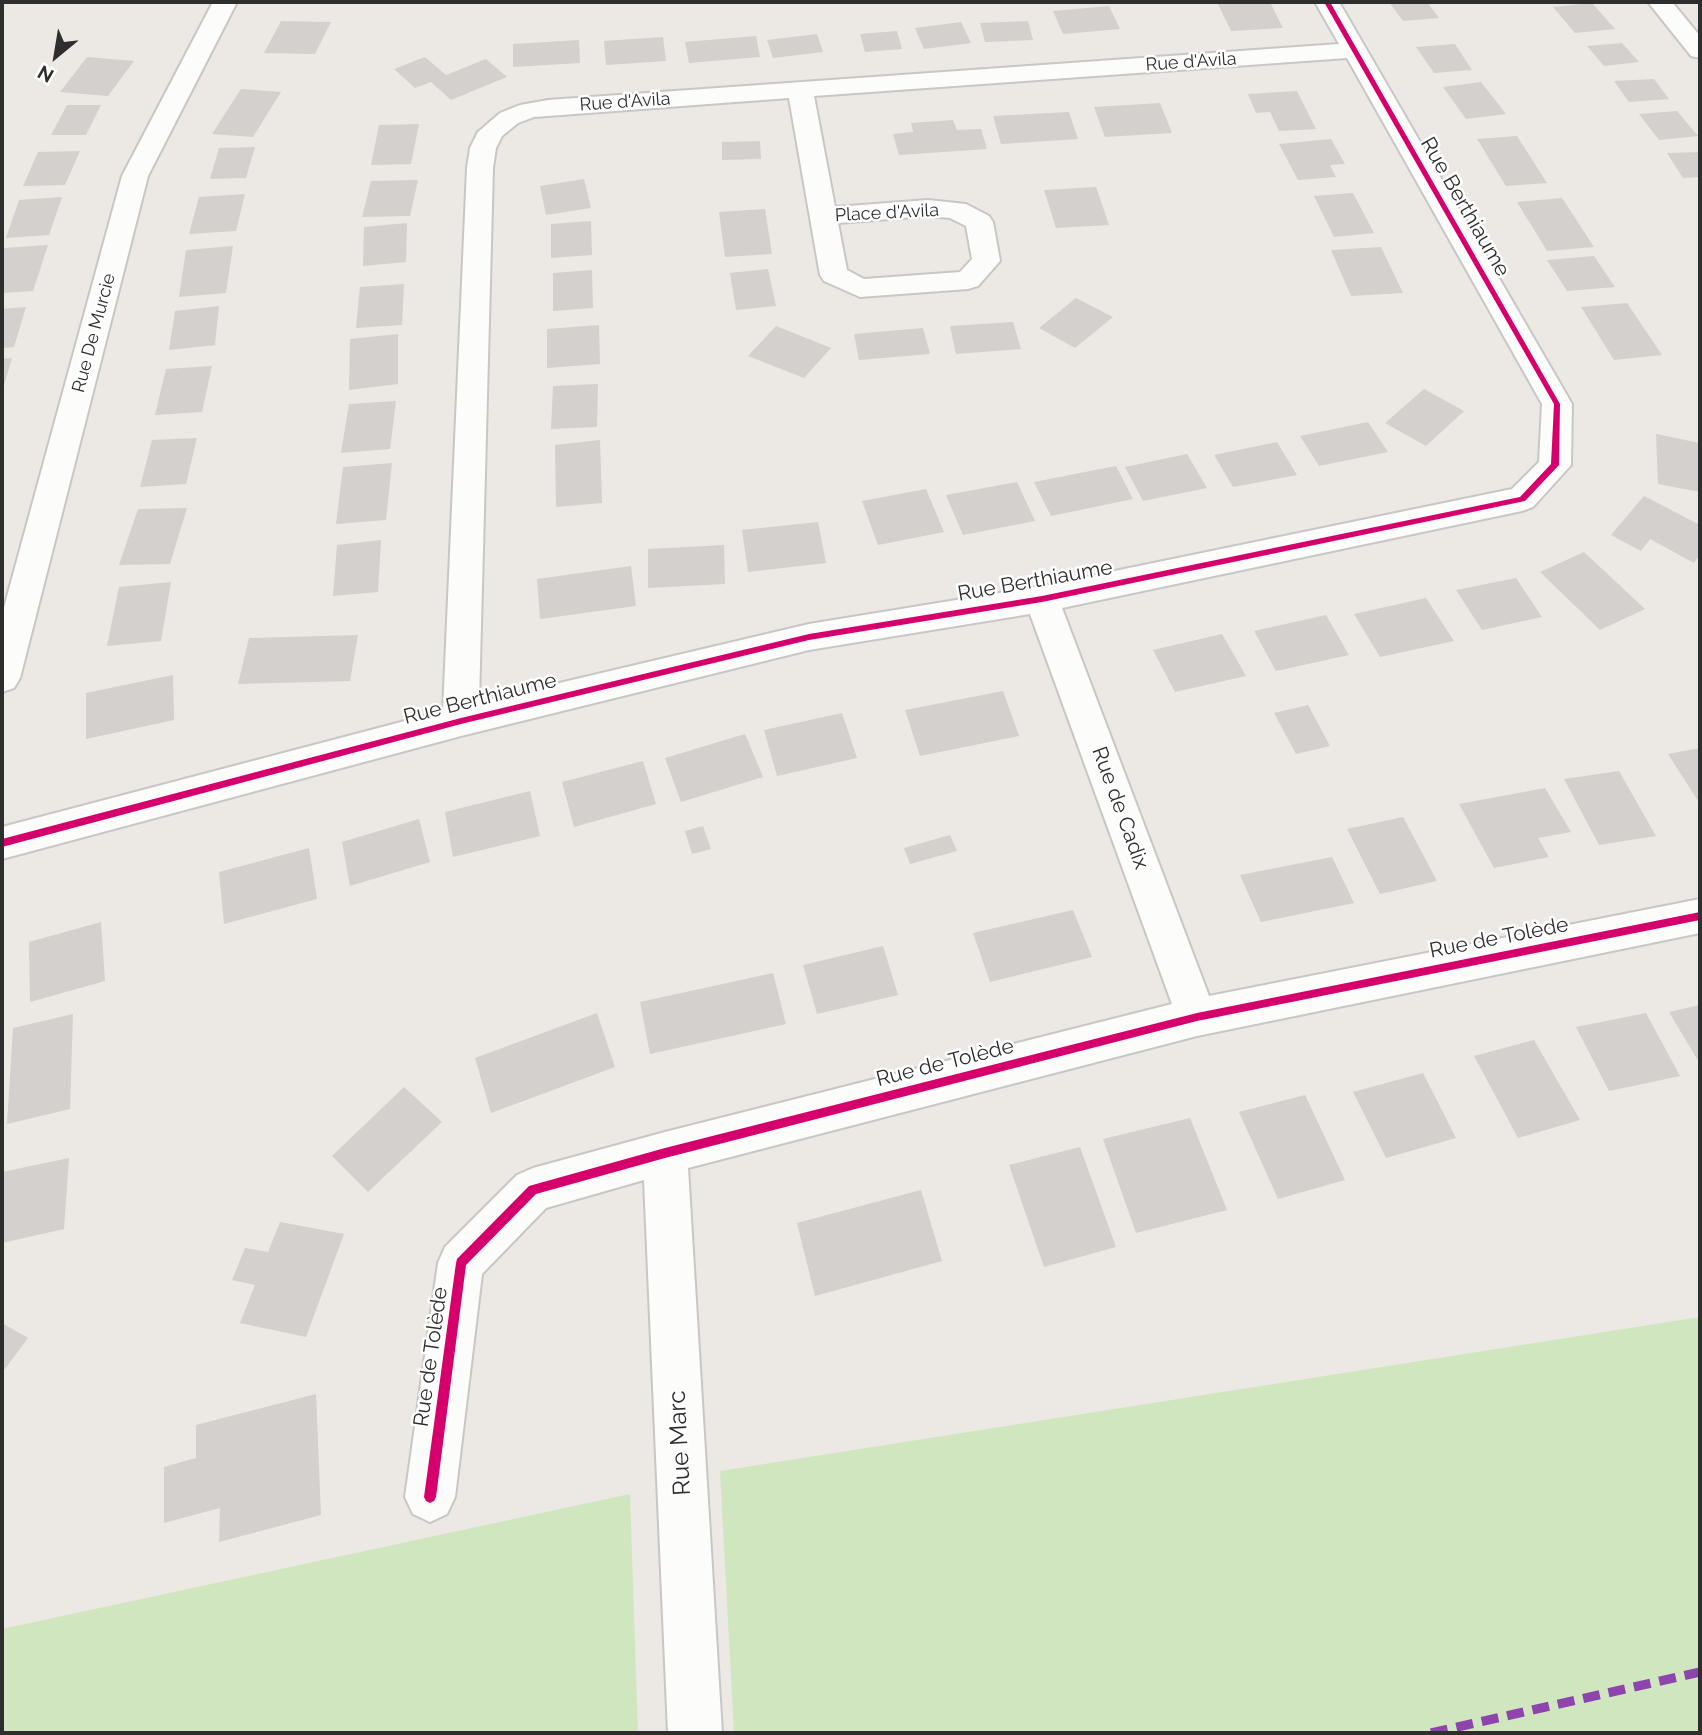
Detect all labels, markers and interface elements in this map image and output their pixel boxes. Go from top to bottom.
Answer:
north arrow [21,21,91,91]
street label: Rue d'Avila [1145,48,1237,76]
text: N [34,61,57,87]
street label: Rue d'Avila [579,88,671,116]
street label: Rue Berthiaume [1415,133,1515,281]
street label: Place d'Avila [834,199,940,227]
street label: Rue De Murcie [68,271,120,395]
street label: Rue Berthiaume [956,555,1114,607]
street label: Rue Berthiaume [401,668,559,730]
street label: Rue de Cadix [1086,743,1154,873]
street label: Rue de Tolède [1427,912,1571,964]
street label: Rue de Tolède [874,1034,1016,1092]
street label: Rue de Tolède [409,1286,453,1428]
street label: Rue Marc [663,1390,697,1496]

